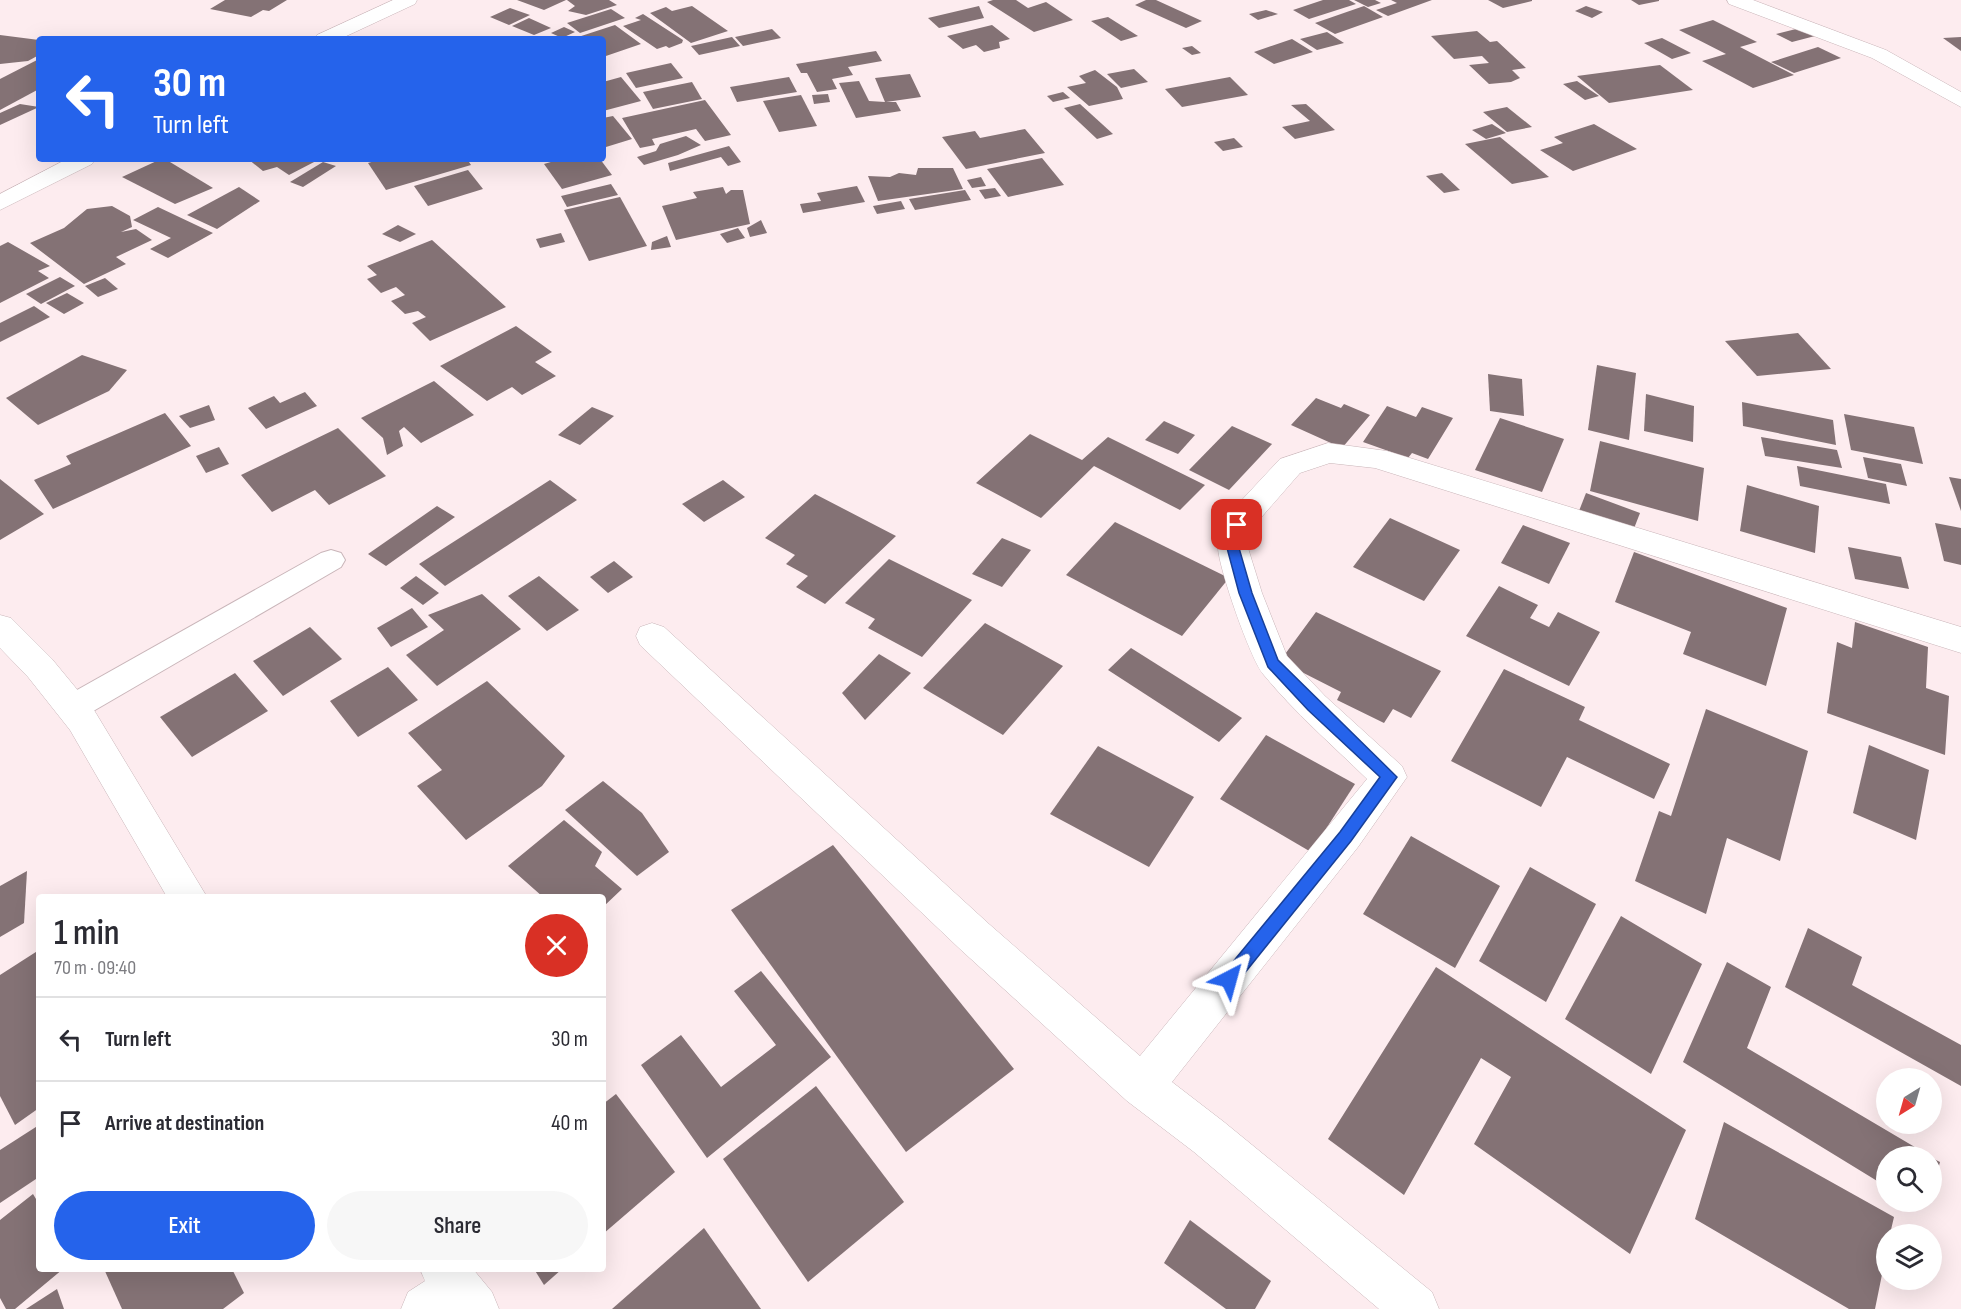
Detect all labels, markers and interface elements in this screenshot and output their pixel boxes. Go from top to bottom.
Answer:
text: 30 m [153,58,226,109]
icon: left [54,60,132,138]
text: Turn left [153,109,229,141]
pin [1211,499,1262,550]
icon: arrive [1220,508,1253,541]
text: 1 min [54,912,119,955]
button: close [525,914,588,977]
position arrow [1197,947,1261,1011]
text: 70 m · 09:40 [54,956,136,980]
icon: left [54,1023,87,1056]
text: Turn left [105,1026,171,1053]
text: 30 m [551,1026,588,1053]
north arrow [1876,1068,1942,1134]
map controls [1876,1068,1942,1290]
icon: arrive [54,1107,87,1140]
text: Arrive at destination [105,1110,264,1137]
text: 40 m [551,1110,588,1137]
button: search [1876,1146,1942,1212]
button: Exit [54,1191,315,1260]
button: Share [327,1191,588,1260]
button: layers [1876,1224,1942,1290]

